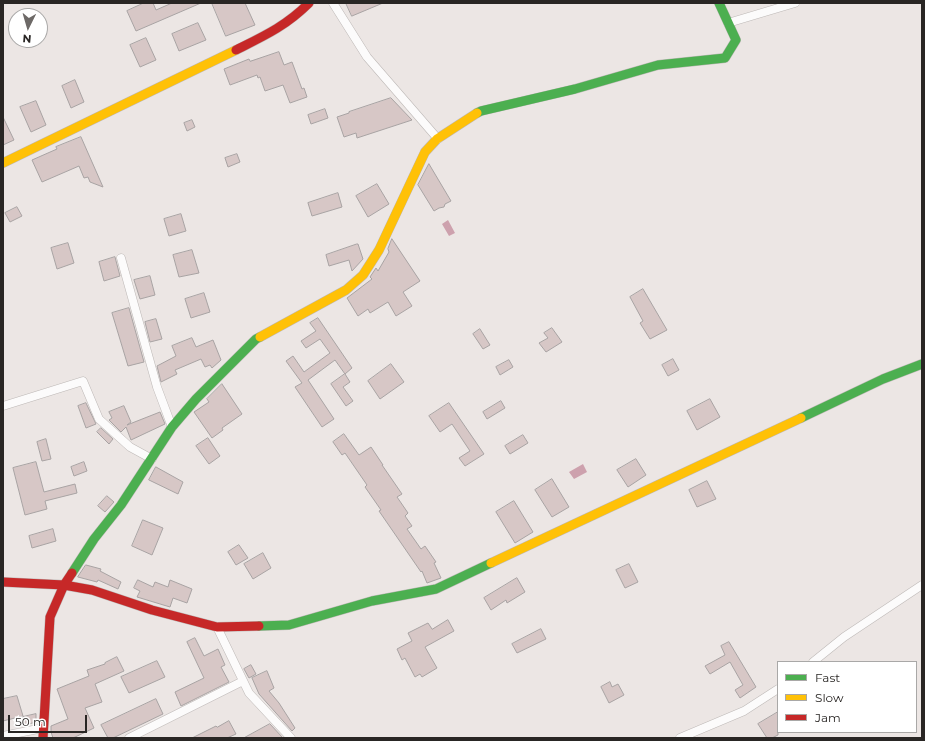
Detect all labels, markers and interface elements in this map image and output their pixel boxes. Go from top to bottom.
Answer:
north arrow [8,8,48,48]
text: N [22,32,32,46]
legend [777,661,917,733]
text: Fast [815,670,840,685]
text: Slow [815,690,844,705]
scale bar [10,707,89,733]
text: Jam [815,710,841,725]
text: 50 m [15,714,46,729]

